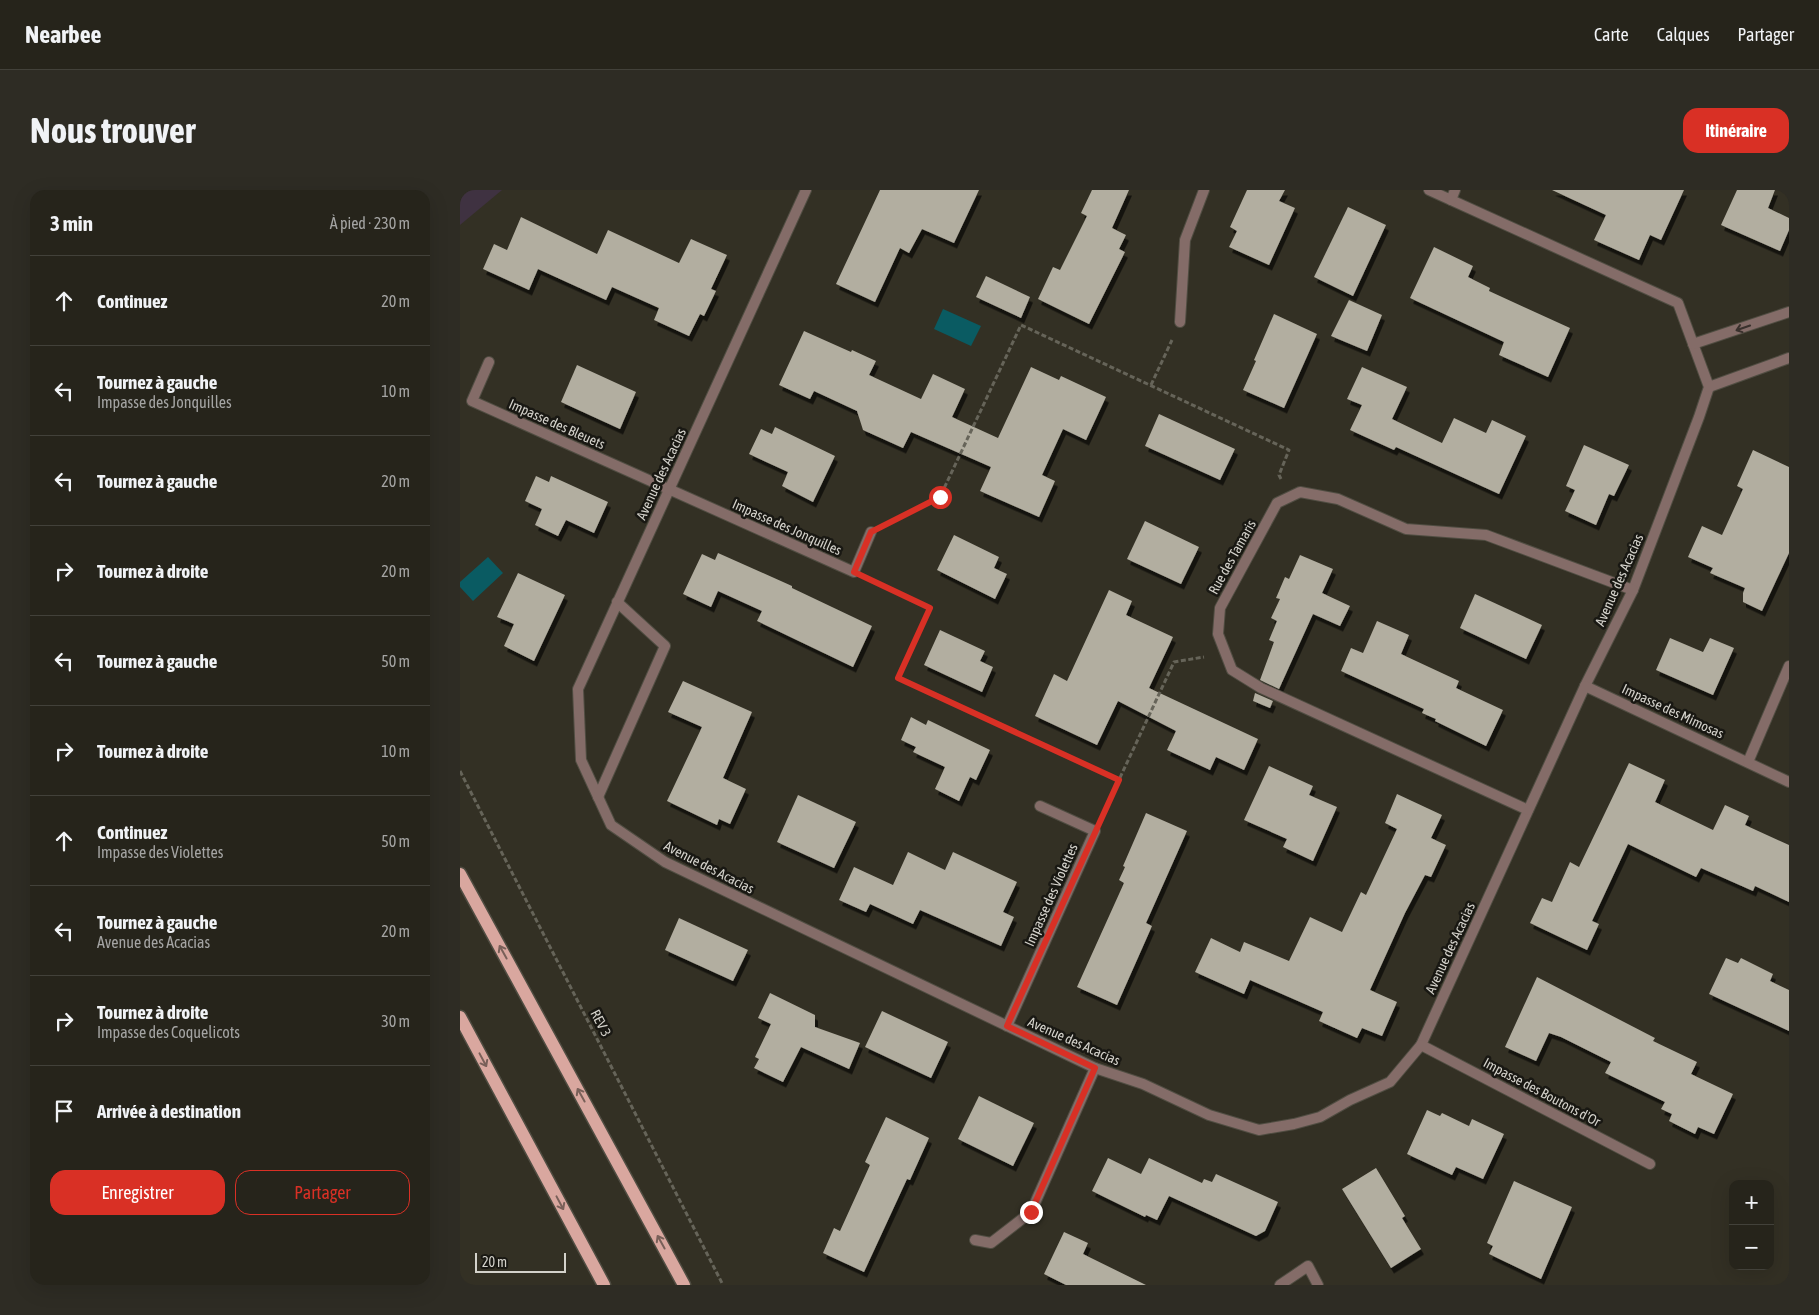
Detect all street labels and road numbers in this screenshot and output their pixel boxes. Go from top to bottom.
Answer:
street label: Impasse des Bleuets [506,396,608,452]
street label: Avenue des Acacias [633,426,689,522]
street label: Impasse des Jonquilles [730,496,844,558]
street label: Rue des Tamaris [1205,517,1259,597]
street label: Avenue des Acacias [1592,532,1646,628]
street label: Impasse des Mimosas [1620,680,1726,742]
street label: Avenue des Acacias [661,837,757,897]
street label: Impasse des Violettes [1021,841,1081,949]
street label: Avenue des Acacias [1422,900,1478,996]
street label: REV 3 [587,1007,615,1039]
street label: Avenue des Acacias [1026,1014,1122,1068]
street label: Impasse des Boutons d'Or [1481,1054,1604,1130]

